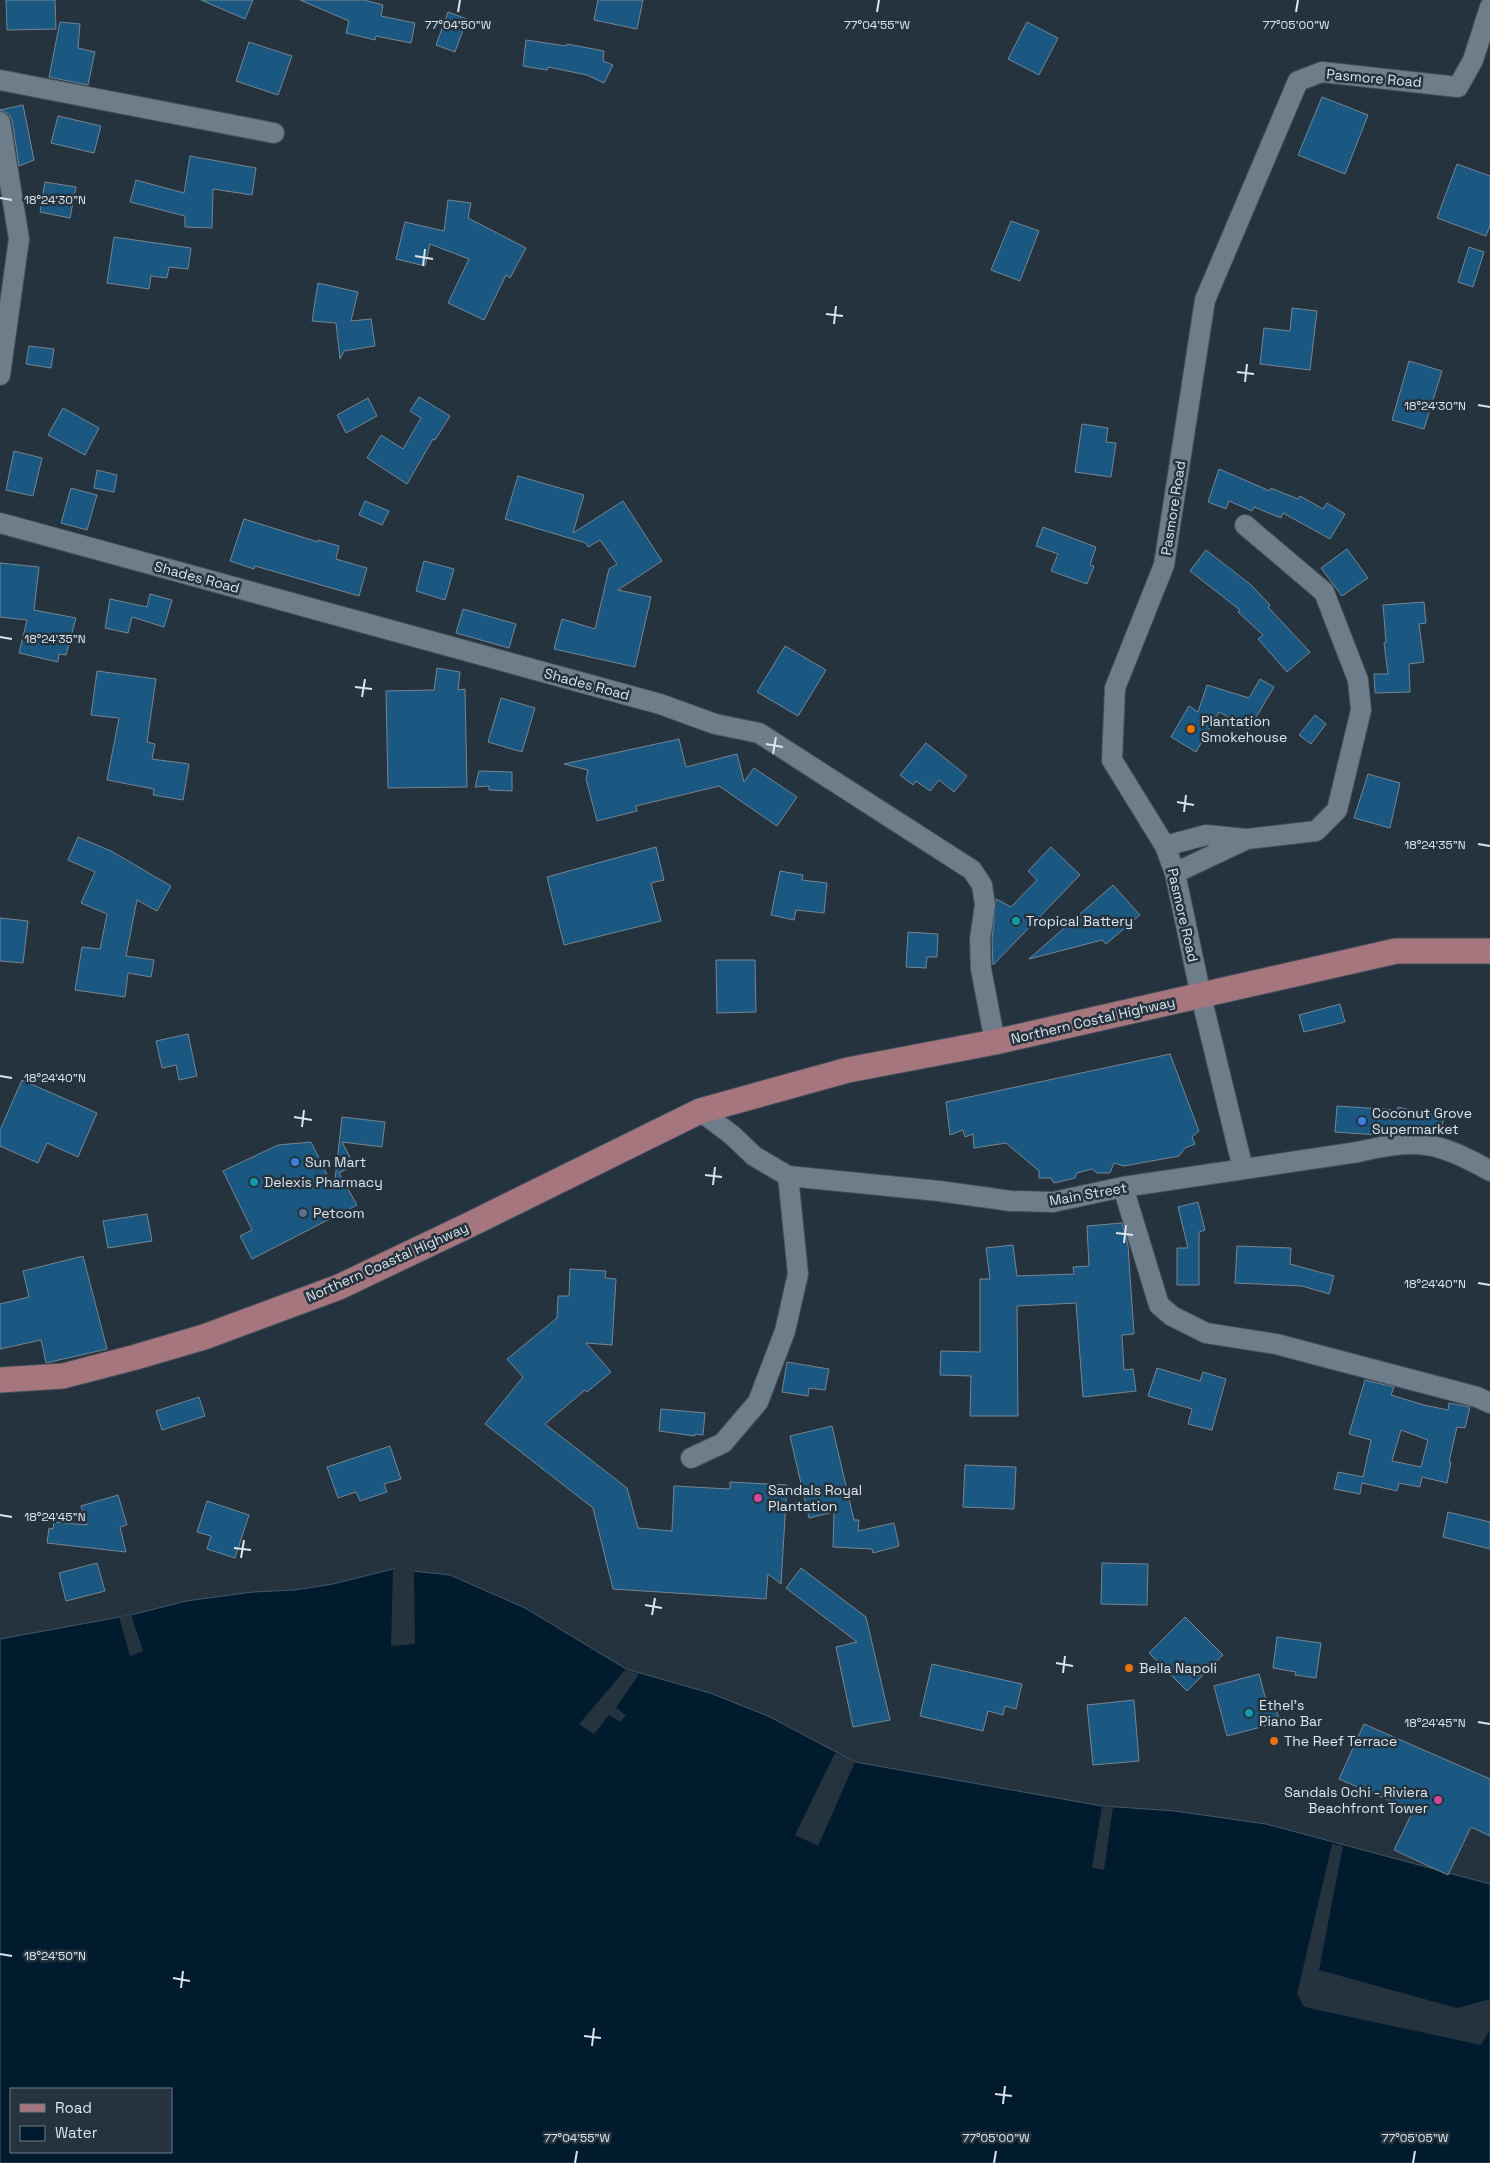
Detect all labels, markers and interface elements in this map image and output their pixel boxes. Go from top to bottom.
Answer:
text: 77°04'50"W [425,17,492,33]
text: 77°04'55"W [844,17,910,33]
text: 77°05'00"W [1263,17,1330,33]
street label: Pasmore Road [1326,65,1422,91]
text: 18°24'30"N [24,192,86,208]
text: 18°24'30"N [1404,398,1466,414]
street label: Pasmore Road [1157,459,1189,557]
street label: Shades Road [152,557,242,597]
text: 18°24'35"N [24,631,86,647]
street label: Shades Road [542,664,632,704]
place label: Plantation Smokehouse [1201,712,1287,746]
marker: Plantation Smokehouse [1185,723,1197,735]
text: 18°24'35"N [1404,837,1466,853]
street label: Pasmore Road [1163,866,1203,964]
place label: Tropical Battery [1026,912,1133,930]
marker: Tropical Battery [1010,915,1022,927]
street label: Northern Costal Highway [1009,992,1177,1048]
text: 18°24'40"N [24,1070,86,1086]
place label: Coconut Grove Supermarket [1372,1104,1472,1138]
marker: Coconut Grove Supermarket [1356,1115,1368,1127]
place label: Sun Mart [305,1153,366,1171]
marker: Sun Mart [289,1156,301,1168]
place label: Delexis Pharmacy [264,1173,383,1191]
marker: Delexis Pharmacy [248,1176,260,1188]
street label: Main Street [1048,1178,1128,1210]
place label: Petcom [313,1204,364,1222]
marker: Petcom [297,1207,309,1219]
street label: Northern Coastal Highway [303,1218,471,1306]
text: 18°24'40"N [1404,1276,1466,1292]
place label: Sandals Royal Plantation [768,1481,862,1515]
marker: Sandals Royal Plantation [752,1492,764,1504]
text: 18°24'45"N [24,1509,86,1525]
place label: Bella Napoli [1139,1659,1217,1677]
marker: Bella Napoli [1123,1662,1135,1674]
place label: Ethel's Piano Bar [1259,1696,1322,1730]
marker: Ethel's Piano Bar [1243,1707,1255,1719]
text: 18°24'45"N [1404,1715,1466,1731]
place label: The Reef Terrace [1284,1732,1397,1750]
marker: The Reef Terrace [1268,1735,1280,1747]
place label: Sandals Ochi - Riviera Beachfront Tower [1284,1783,1428,1817]
marker: Sandals Ochi - Riviera Beachfront Tower [1432,1794,1444,1806]
text: 18°24'50"N [24,1948,86,1964]
legend [10,2088,172,2153]
text: Road [55,2098,92,2117]
text: Water [55,2123,98,2142]
text: 77°04'55"W [544,2130,610,2146]
text: 77°05'00"W [963,2130,1030,2146]
text: 77°05'05"W [1382,2130,1449,2146]

